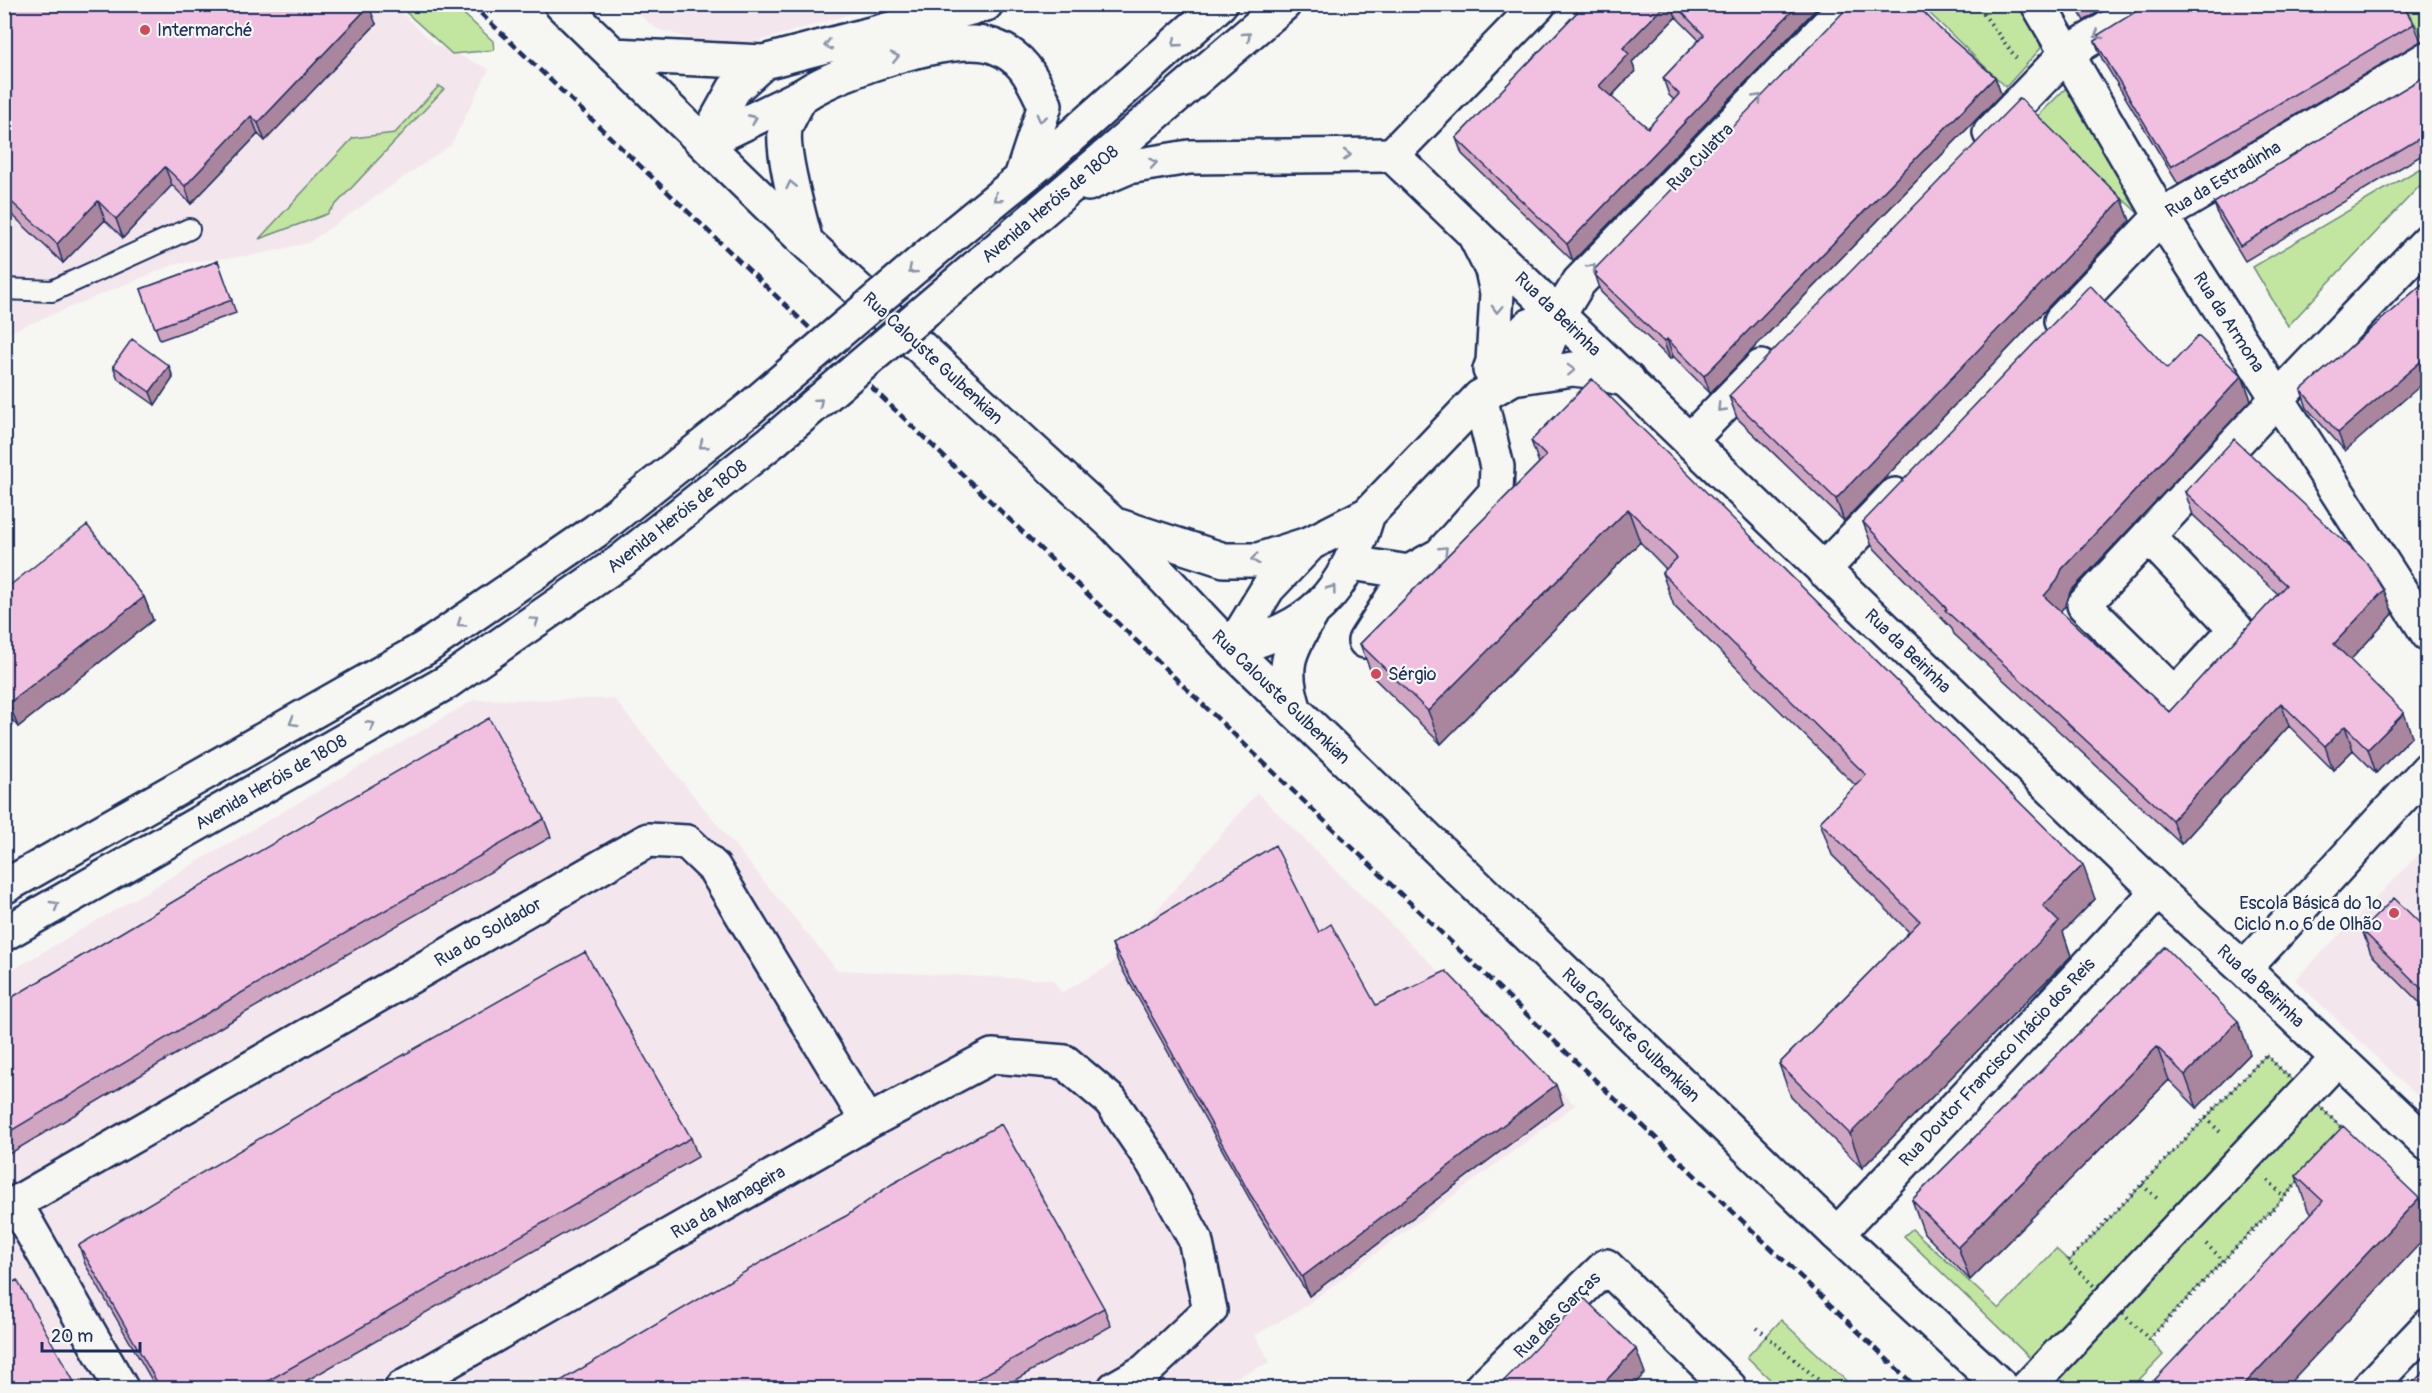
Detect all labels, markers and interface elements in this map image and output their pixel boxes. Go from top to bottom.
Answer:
place label: Intermarché [157,19,253,42]
marker: Intermarché [138,23,152,37]
one-way arrow [2094,27,2104,39]
one-way arrow [1240,32,1251,43]
one-way arrow [1172,36,1183,47]
one-way arrow [823,38,833,51]
one-way arrow [890,51,900,64]
one-way arrow [1750,94,1761,105]
one-way arrow [1036,112,1048,123]
one-way arrow [747,115,758,127]
street label: Rua Culatra [1662,118,1739,196]
street label: Rua da Estradinha [2161,136,2285,223]
street label: Avenida Heróis de 1808 [977,140,1124,268]
one-way arrow [1343,149,1352,161]
one-way arrow [1148,157,1158,170]
one-way arrow [786,181,799,191]
one-way arrow [993,191,1004,202]
one-way arrow [908,262,919,273]
one-way arrow [1585,264,1596,275]
street label: Rua da Beirinha [1510,267,1606,361]
street label: Rua da Armona [2188,268,2270,377]
street label: Rua Calouste Gulbenkian [858,287,1008,429]
one-way arrow [1490,305,1503,314]
one-way arrow [1566,364,1575,377]
one-way arrow [812,398,823,409]
one-way arrow [1718,400,1729,411]
one-way arrow [699,438,710,449]
street label: Avenida Heróis de 1808 [602,454,752,578]
one-way arrow [1437,546,1448,557]
one-way arrow [1251,552,1260,564]
one-way arrow [1325,585,1336,596]
street label: Rua da Beirinha [1860,604,1956,698]
one-way arrow [457,616,468,627]
one-way arrow [528,617,539,628]
street label: Rua Calouste Gulbenkian [1207,625,1355,769]
place label: Sérgio [1388,663,1437,686]
marker: Sérgio [1369,667,1383,681]
one-way arrow [289,715,300,726]
one-way arrow [364,721,375,732]
street label: Avenida Heróis de 1808 [191,729,351,835]
street label: Rua do Soldador [431,892,546,972]
place label: Escola Básica do 1º Ciclo n.º 6 de Olhão [2234,892,2382,936]
one-way arrow [49,901,59,912]
marker: Escola Básica do 1º Ciclo n.º 6 de Olhão [2387,906,2401,920]
street label: Rua da Beirinha [2212,940,2309,1033]
street label: Rua Doutor Francisco Inácio dos Reis [1894,953,2100,1172]
street label: Rua Calouste Gulbenkian [1557,963,1705,1107]
street label: Rua da Manageira [667,1160,789,1244]
street label: Rua das Garças [1509,1267,1606,1364]
scale bar [42,1315,140,1353]
text: 20 m [51,1325,93,1348]

